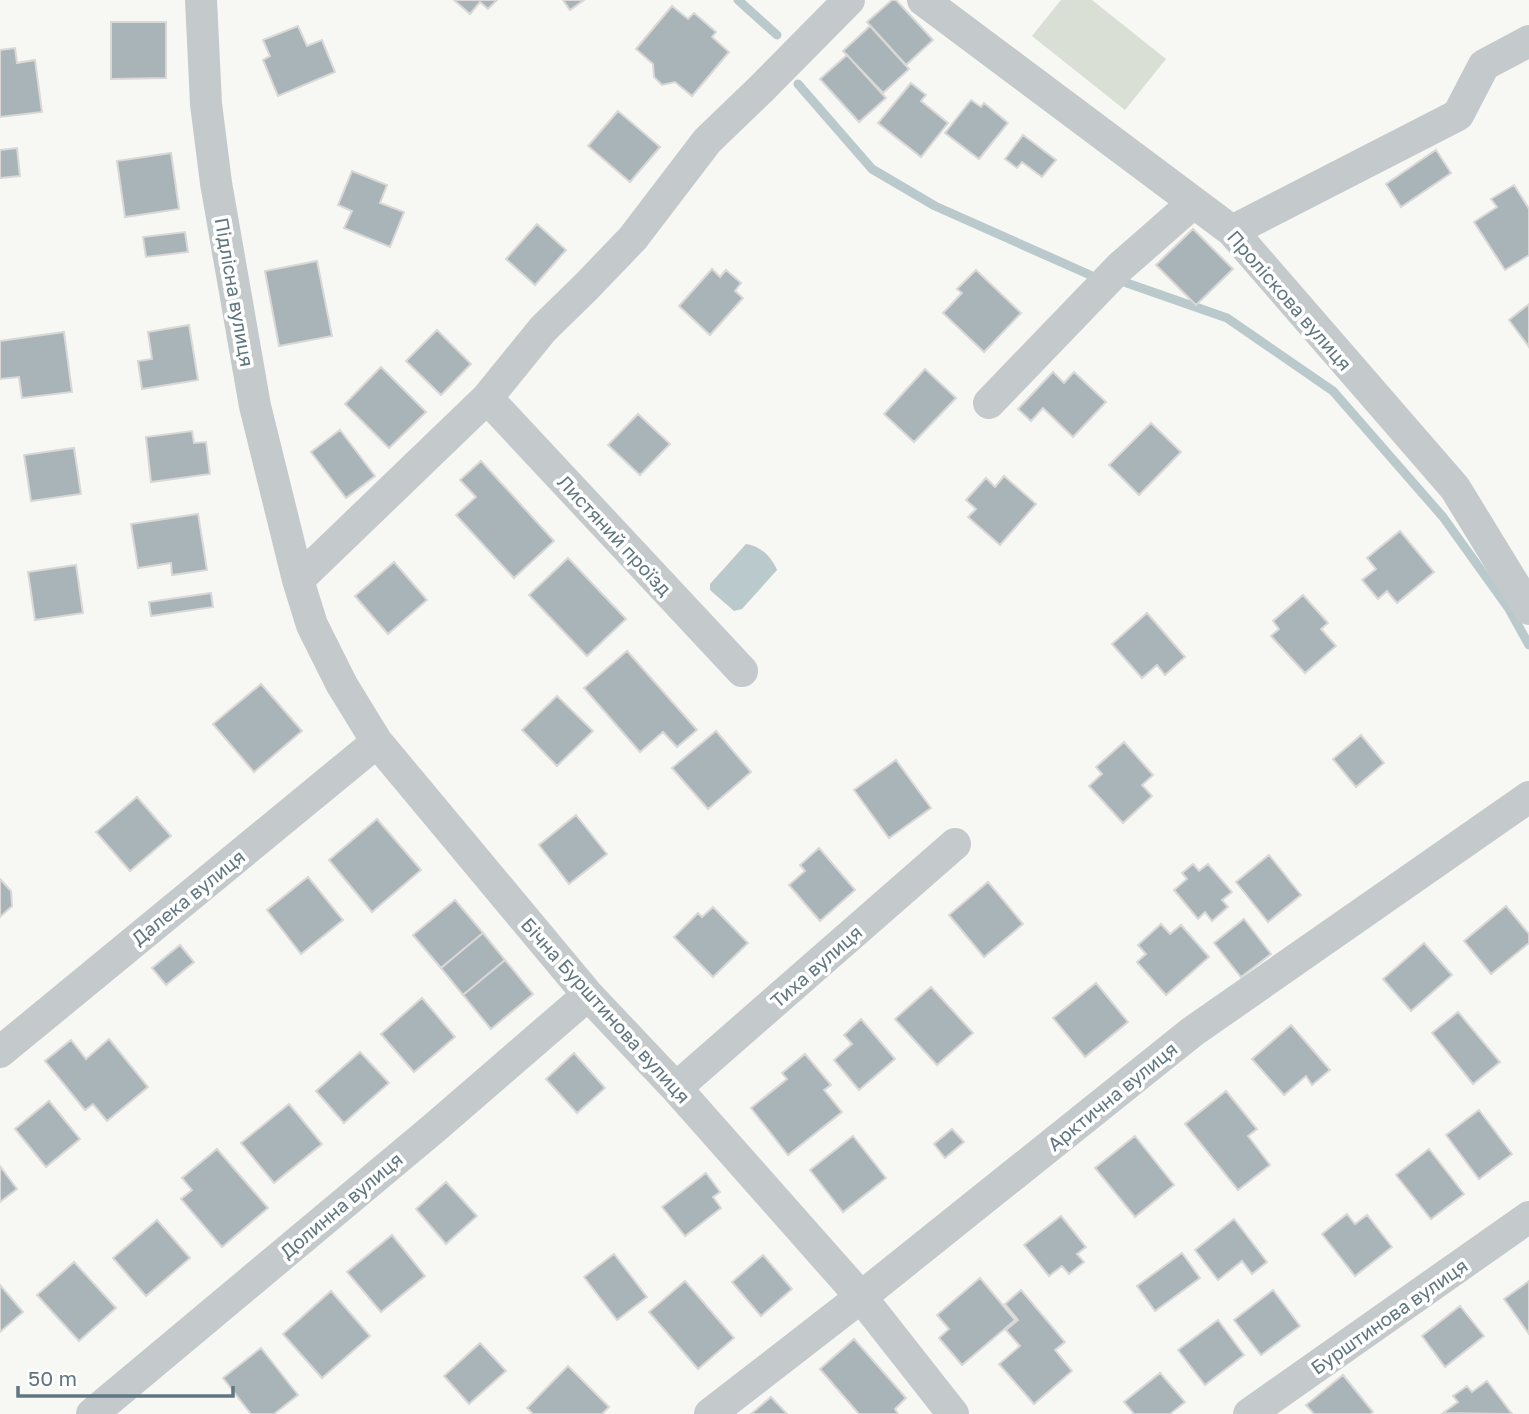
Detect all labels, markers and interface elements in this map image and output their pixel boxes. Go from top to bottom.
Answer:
street label: Підлісна вулиця [211,216,259,368]
street label: Проліскова вулиця [1223,225,1357,375]
street label: Листяний проїзд [553,470,677,600]
street label: Далека вулиця [127,844,249,950]
street label: Бічна Бурштинова вулиця [517,913,695,1107]
street label: Тиха вулиця [766,920,866,1012]
street label: Арктична вулиця [1043,1037,1181,1155]
street label: Долинна вулиця [275,1147,407,1263]
street label: Бурштинова вулиця [1306,1253,1472,1379]
scale bar [18,1354,233,1398]
text: 50 m [28,1365,77,1391]

